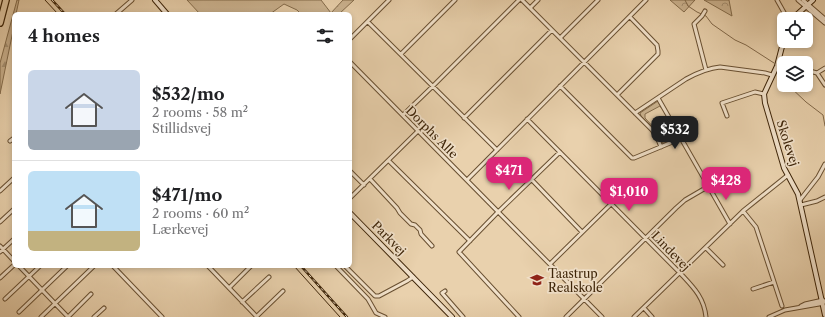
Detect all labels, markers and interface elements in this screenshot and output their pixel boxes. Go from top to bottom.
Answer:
map controls [777,12,813,92]
button: locate [777,12,813,48]
icon: filters [314,25,336,47]
text: 4 homes [28,26,100,46]
button: layers [777,56,813,92]
text: $532/mo [152,84,225,104]
icon: home [60,86,108,134]
street label: Dorphs Alle [403,103,461,161]
text: 2 rooms · 58 m² [152,104,248,120]
pin: $532 [651,116,699,150]
street label: Skolevej [774,118,802,168]
text: Stillidsvej [152,120,211,136]
text: $532 [660,121,690,137]
pin: $471 [485,157,533,191]
text: $471 [495,162,523,178]
pin: $428 [702,167,750,201]
text: $428 [711,172,741,188]
pin: $1,010 [596,178,662,212]
text: $1,010 [610,183,648,199]
text: $471/mo [152,185,222,205]
icon: home [60,187,108,235]
text: 2 rooms · 60 m² [152,205,249,221]
street label: Parkvej [369,218,409,258]
text: Lærkevej [152,221,209,237]
street label: Lindevej [649,228,693,274]
place label: Taastrup Realskole [548,266,603,295]
school or university icon: Taastrup Realskole [529,272,545,288]

